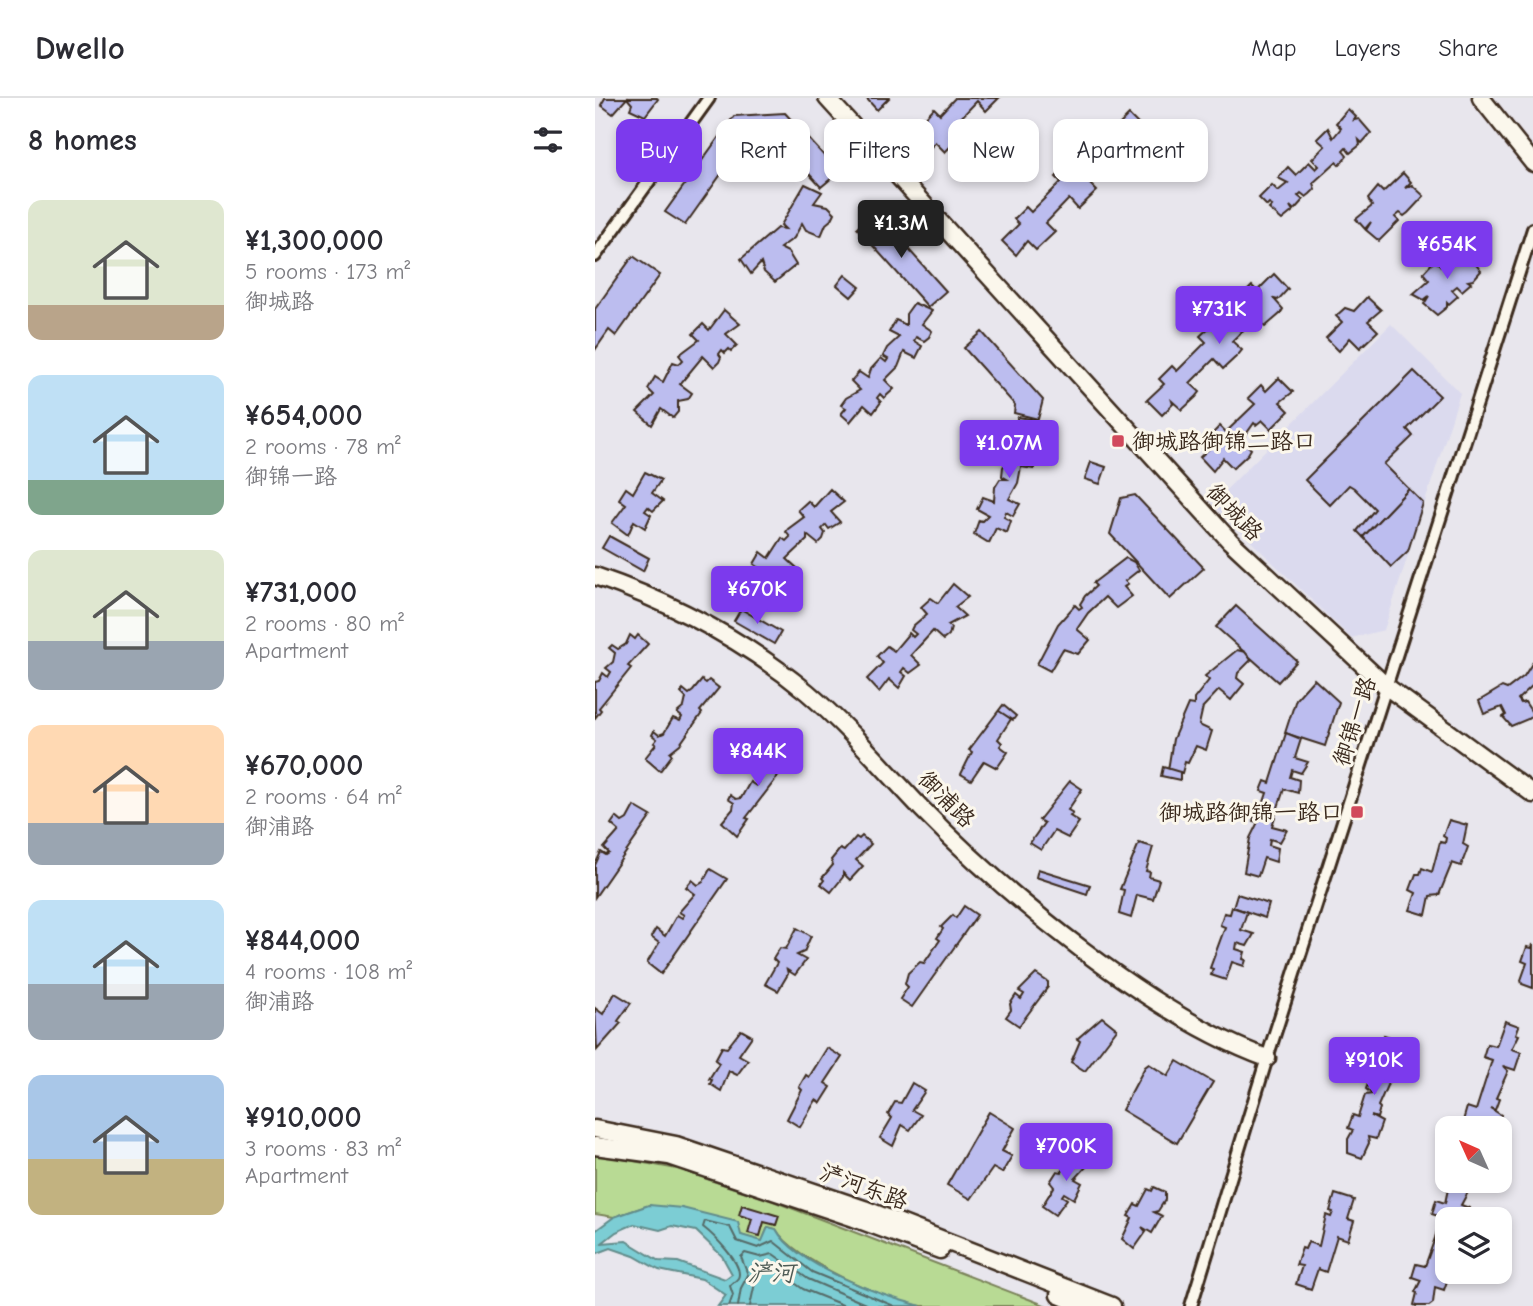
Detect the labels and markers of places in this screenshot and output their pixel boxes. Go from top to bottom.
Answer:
pin: ¥1.3M [852,200,950,260]
pin: ¥654K [1398,222,1496,281]
pin: ¥731K [1170,286,1268,346]
pin: ¥1.07M [952,420,1066,480]
place label: 御城路御锦二路口 [1132,428,1316,455]
marker: 御城路御锦二路口 [1110,433,1126,449]
pin: ¥670K [708,566,806,626]
pin: ¥844K [709,728,807,788]
place label: 御城路御锦一路口 [1159,799,1343,826]
marker: 御城路御锦一路口 [1349,804,1365,820]
pin: ¥910K [1325,1038,1423,1097]
pin: ¥700K [1017,1124,1115,1183]

